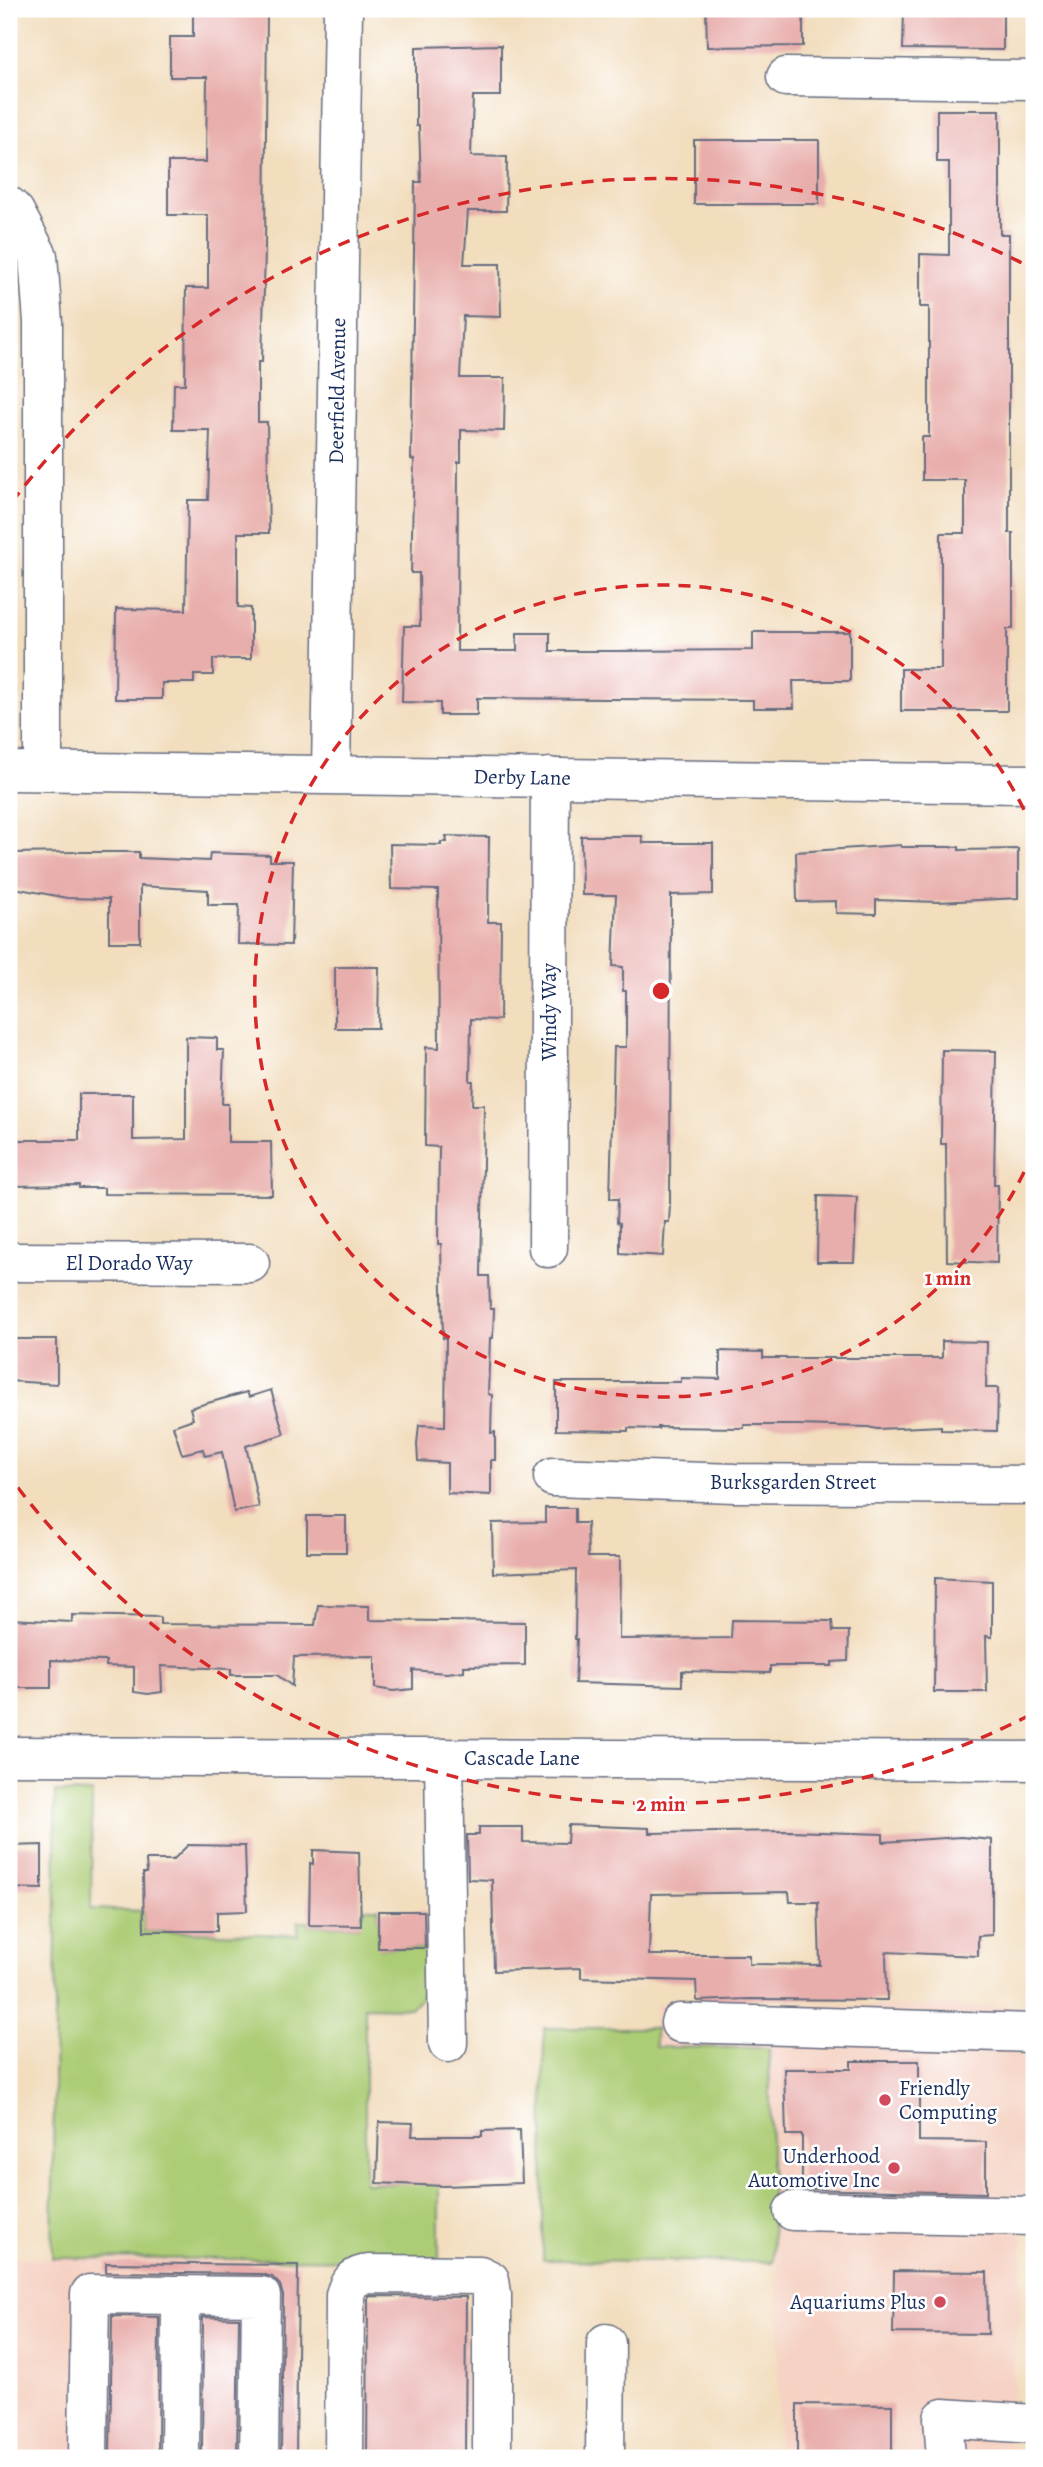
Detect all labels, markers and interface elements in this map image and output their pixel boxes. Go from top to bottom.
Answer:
street label: Deerfield Avenue [322,318,352,464]
street label: Derby Lane [473,762,571,792]
street label: Windy Way [535,963,563,1062]
centre of rings [649,979,673,1003]
street label: El Dorado Way [65,1249,193,1277]
text: 1 min [925,1264,972,1292]
street label: Burksgarden Street [710,1468,876,1496]
street label: Cascade Lane [464,1744,580,1772]
text: 2 min [636,1790,686,1818]
place label: Friendly Computing [899,2074,997,2126]
marker: Friendly Computing [877,2092,893,2108]
place label: Underhood Automotive Inc [747,2142,881,2194]
marker: Underhood Automotive Inc [886,2160,902,2176]
place label: Aquariums Plus [789,2288,926,2316]
marker: Aquariums Plus [932,2294,948,2310]

